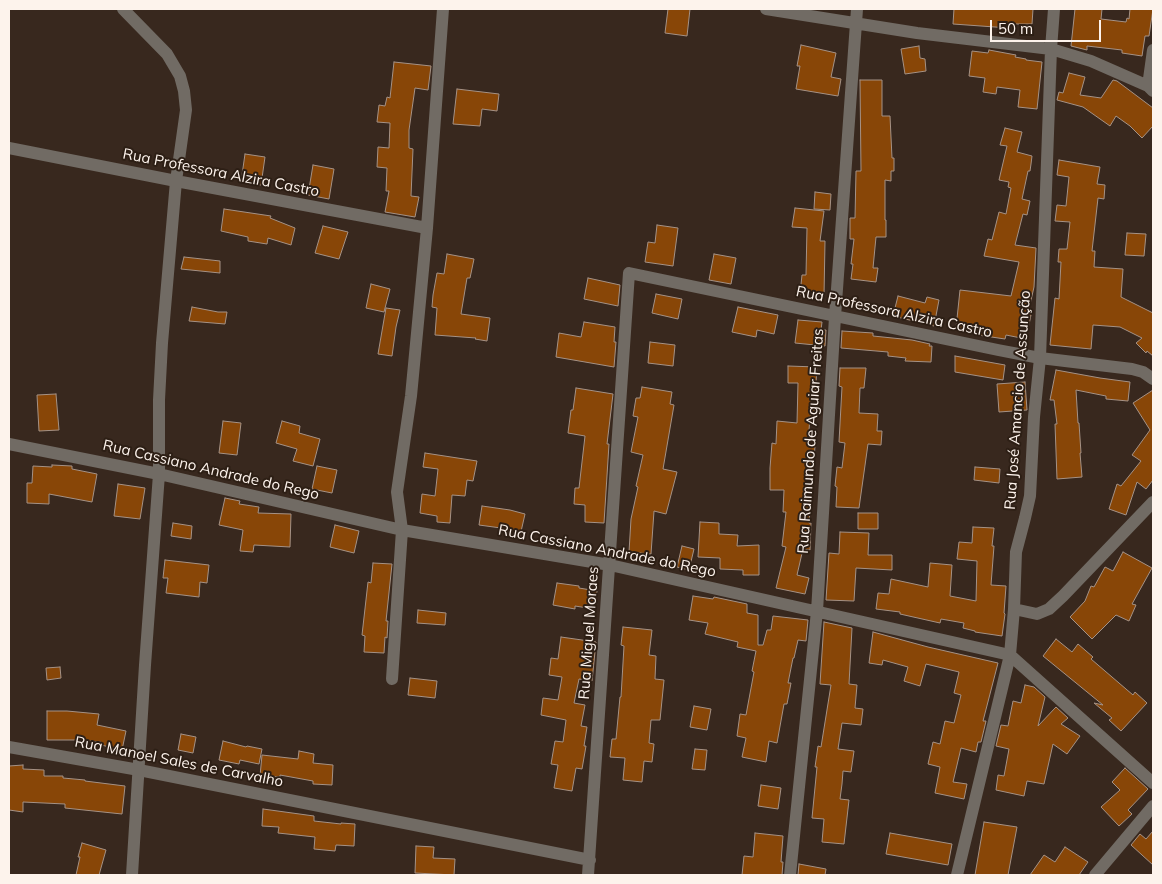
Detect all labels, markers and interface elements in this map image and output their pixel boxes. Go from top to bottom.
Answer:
scale bar [992,10,1103,42]
text: 50 m [998,19,1033,38]
street label: Rua Professora Alzira Castro [121,145,321,201]
street label: Rua Professora Alzira Castro [794,282,994,342]
street label: Rua José Amancio de Assunção [1001,290,1035,510]
street label: Rua Raimundo de Aguiar Freitas [794,328,828,554]
street label: Rua Cassiano Andrade do Rego [101,436,321,504]
street label: Rua Cassiano Andrade do Rego [497,521,717,581]
street label: Rua Miguel Moraes [575,566,603,700]
street label: Rua Manoel Sales de Carvalho [73,733,285,791]

